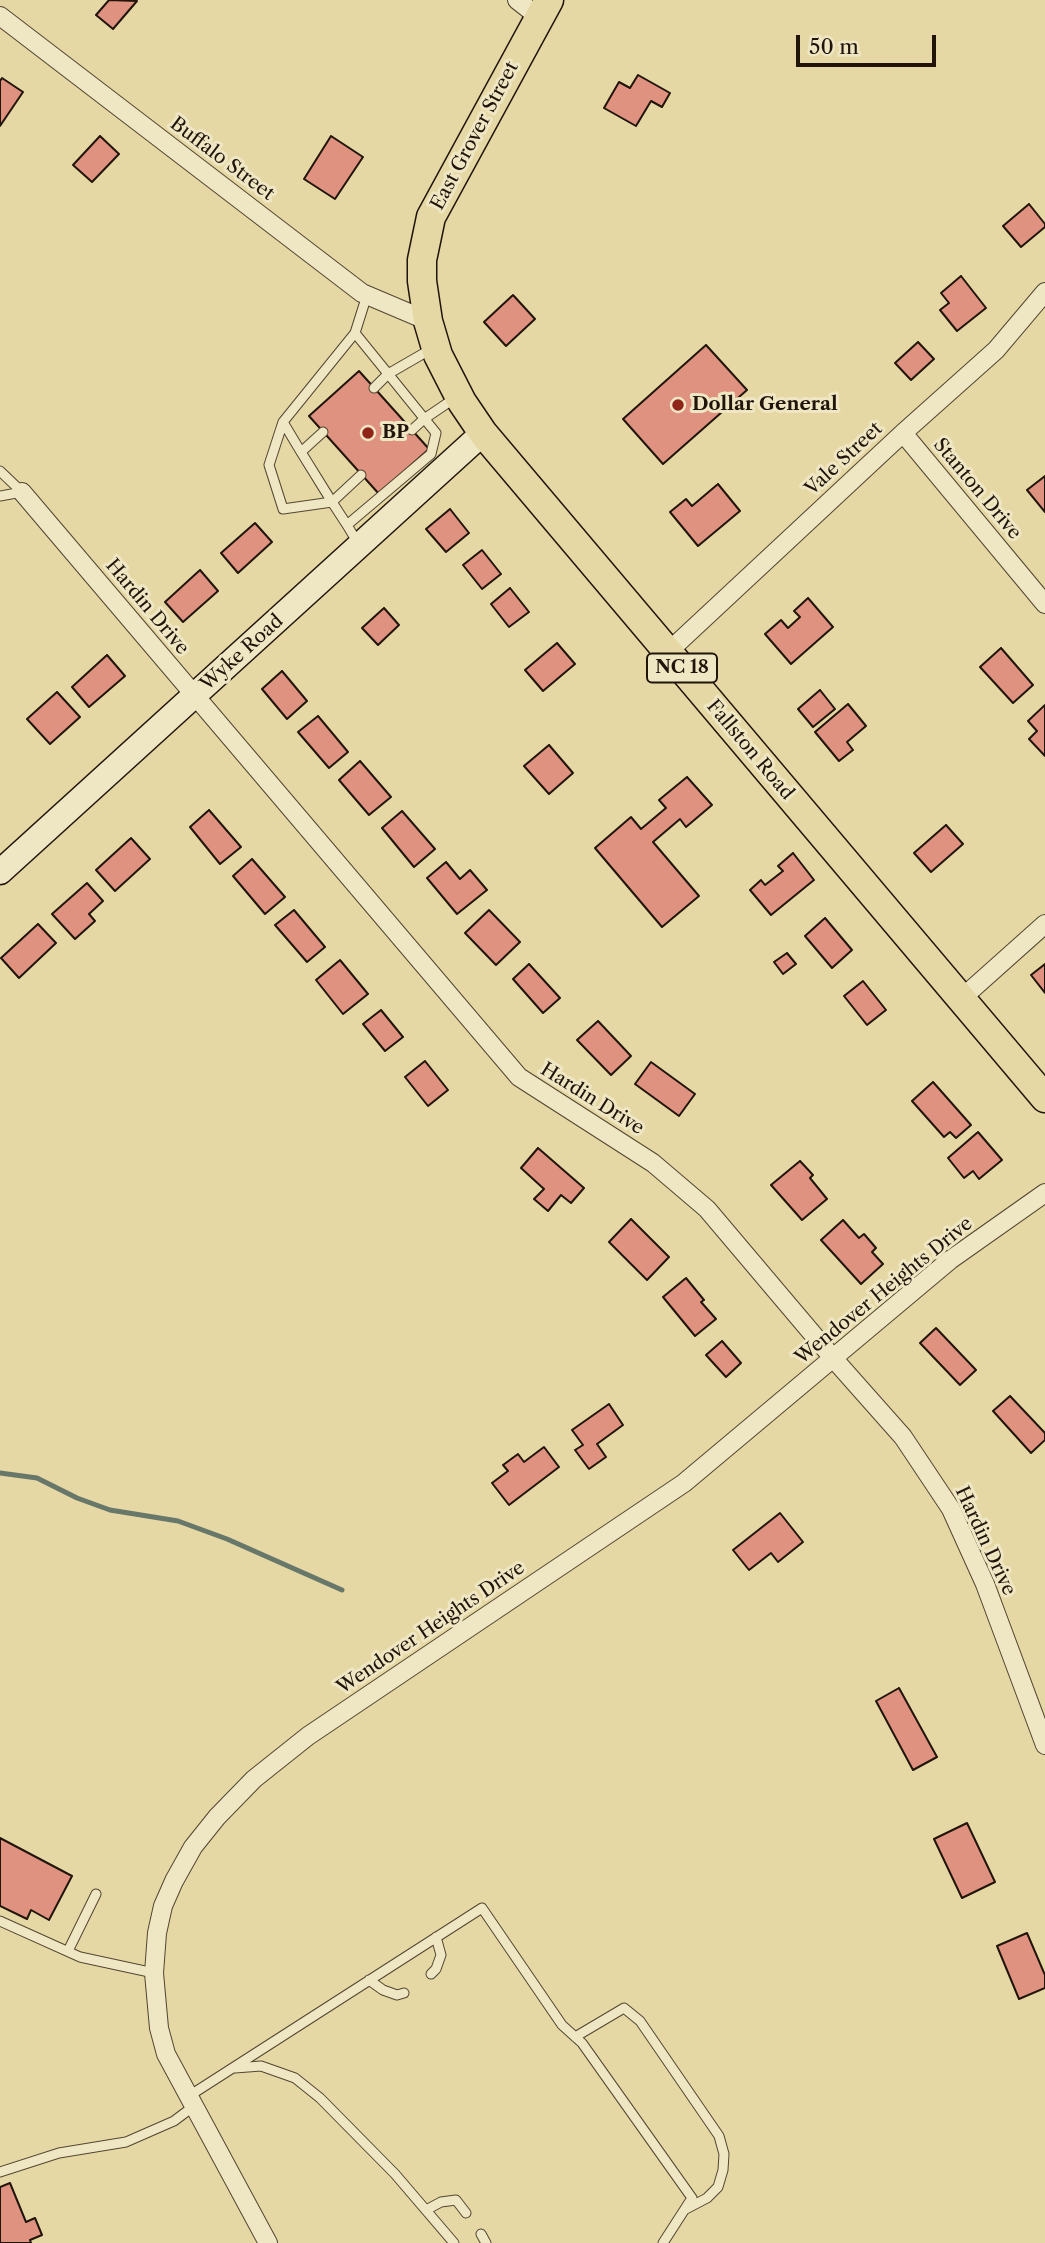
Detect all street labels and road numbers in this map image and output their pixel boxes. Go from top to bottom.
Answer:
street label: East Grover Street [426,58,524,214]
street label: Buffalo Street [166,113,278,205]
street label: Vale Street [801,418,887,500]
street label: Stanton Drive [928,434,1026,544]
street label: Hardin Drive [100,555,194,659]
street label: Wyke Road [196,610,288,696]
road number: NC 18 [647,654,717,682]
street label: Fallston Road [702,695,798,805]
street label: Hardin Drive [536,1058,648,1140]
street label: Wendover Heights Drive [791,1212,977,1370]
street label: Hardin Drive [950,1483,1020,1599]
street label: Wendover Heights Drive [333,1557,529,1699]

